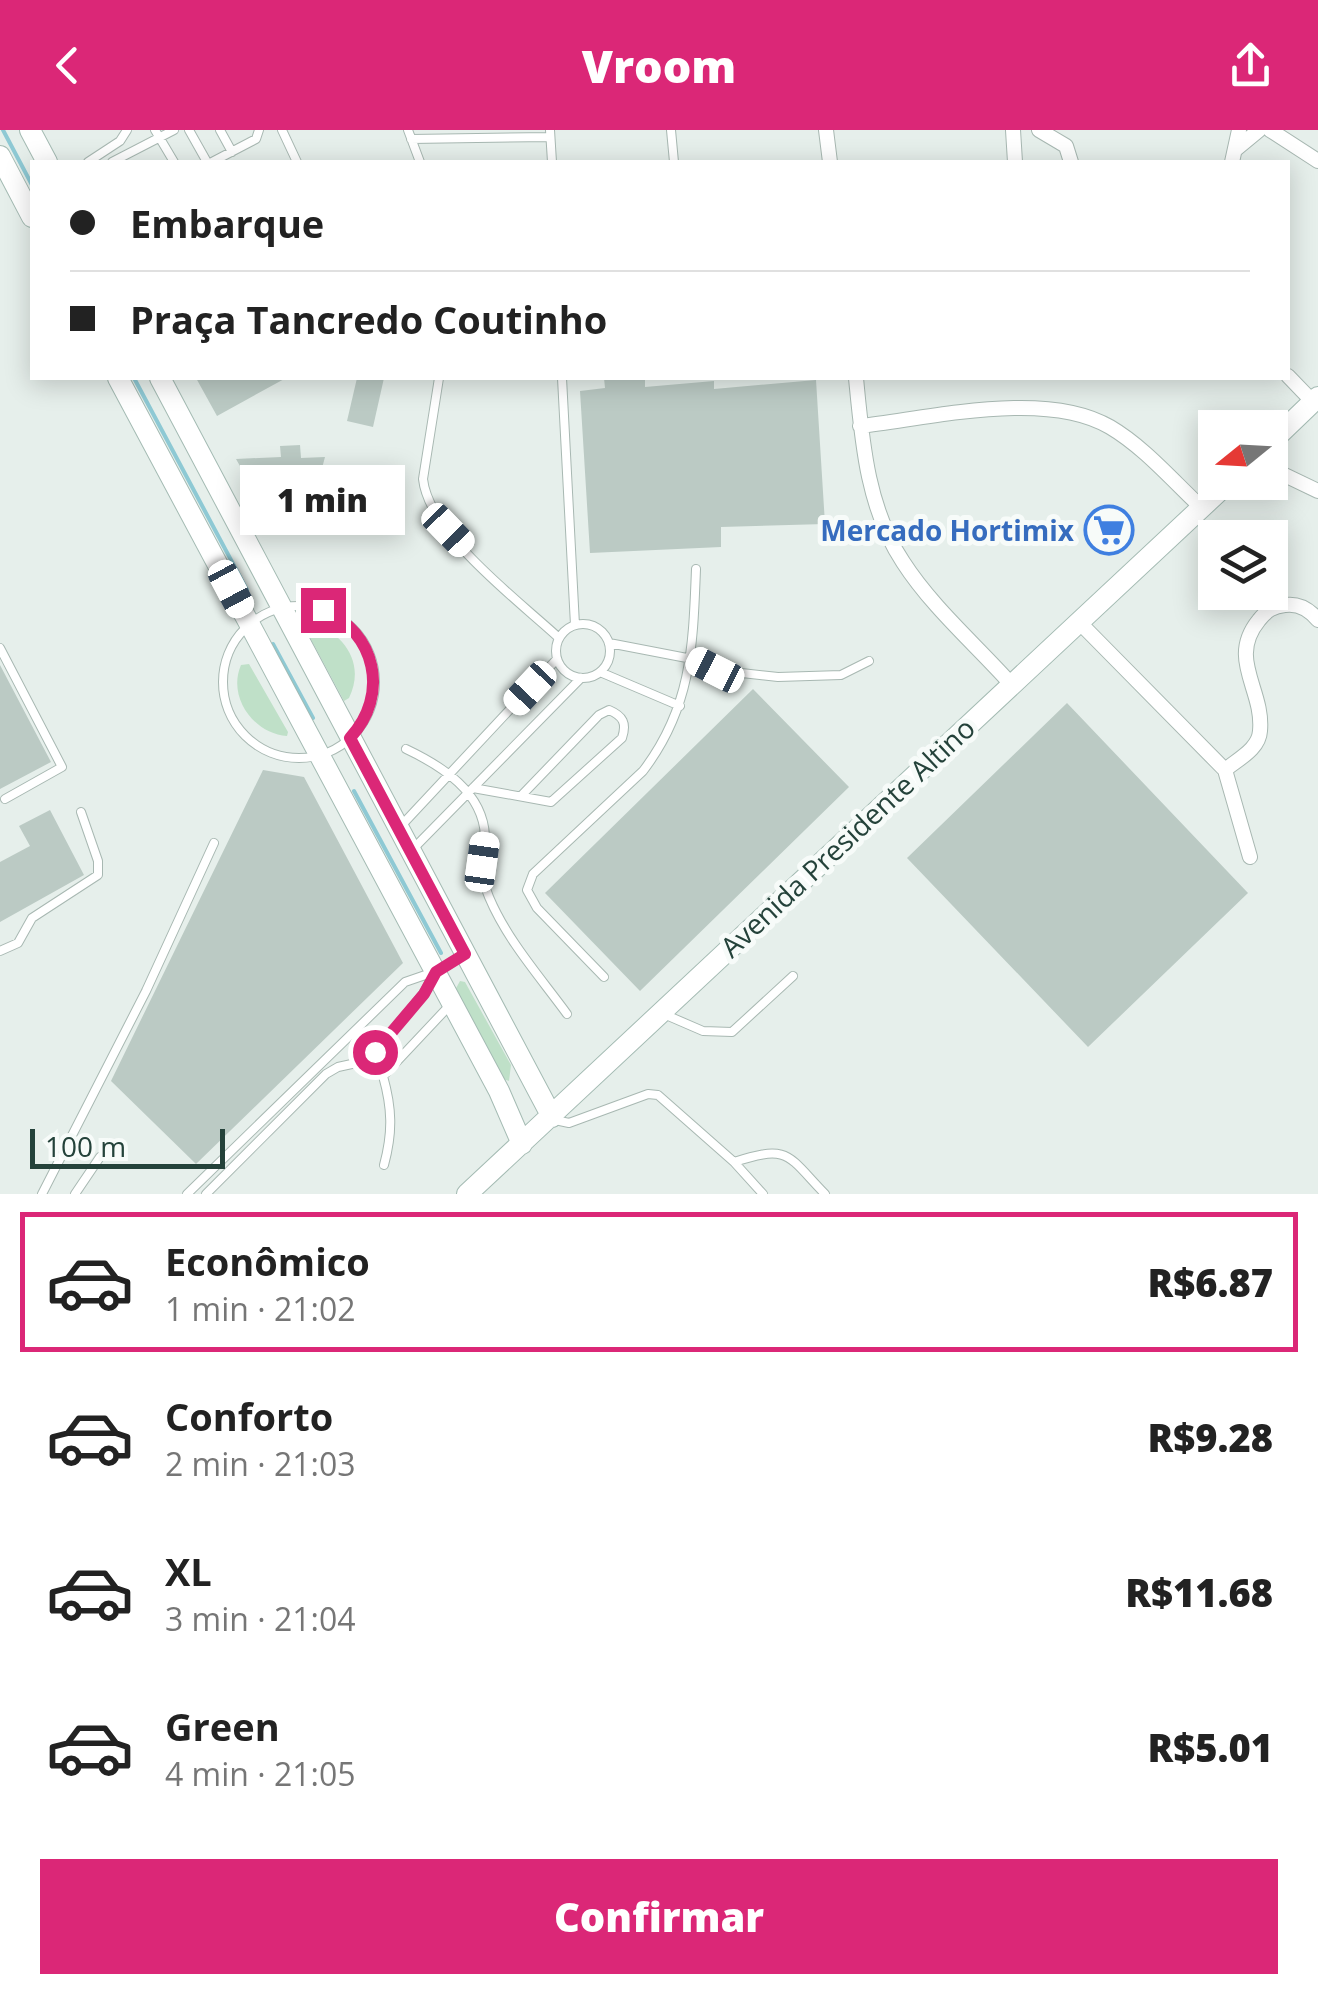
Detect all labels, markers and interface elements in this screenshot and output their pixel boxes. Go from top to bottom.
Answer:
text: Vroom [582,35,736,96]
icon: back [40,38,95,93]
icon: share [1223,38,1278,93]
text: Embarque [130,197,324,249]
text: Praça Tancredo Coutinho [130,293,607,345]
north arrow [1198,410,1288,500]
map controls [1198,410,1288,610]
callout: 1 min [240,465,406,535]
text: 1 min [277,478,368,521]
car [416,498,480,562]
supermarket icon: Mercado Hortimix [1083,504,1135,556]
place label: Mercado Hortimix [820,511,1075,549]
button: layers [1198,520,1288,610]
car [204,555,258,623]
route end [301,588,346,633]
car [681,643,749,697]
car [499,656,561,720]
street label: Avenida Presidente Altino [712,709,982,965]
car [463,830,501,894]
route start [353,1030,398,1075]
scale bar [30,1124,225,1168]
text: 100 m [45,1127,126,1165]
text: Econômico [165,1235,370,1287]
icon: car [45,1237,135,1327]
text: R$6.87 [1148,1256,1273,1308]
text: 1 min · 21:02 [165,1287,356,1330]
text: Conforto [165,1390,333,1442]
icon: car [45,1392,135,1482]
text: R$9.28 [1148,1411,1273,1463]
text: 2 min · 21:03 [165,1442,356,1485]
text: XL [165,1545,212,1597]
icon: car [45,1547,135,1637]
text: R$11.68 [1125,1566,1273,1618]
text: 3 min · 21:04 [165,1597,356,1640]
text: Green [165,1700,280,1752]
icon: car [45,1702,135,1792]
text: R$5.01 [1148,1721,1273,1773]
text: 4 min · 21:05 [165,1752,356,1795]
button: Confirmar [40,1859,1278,1974]

